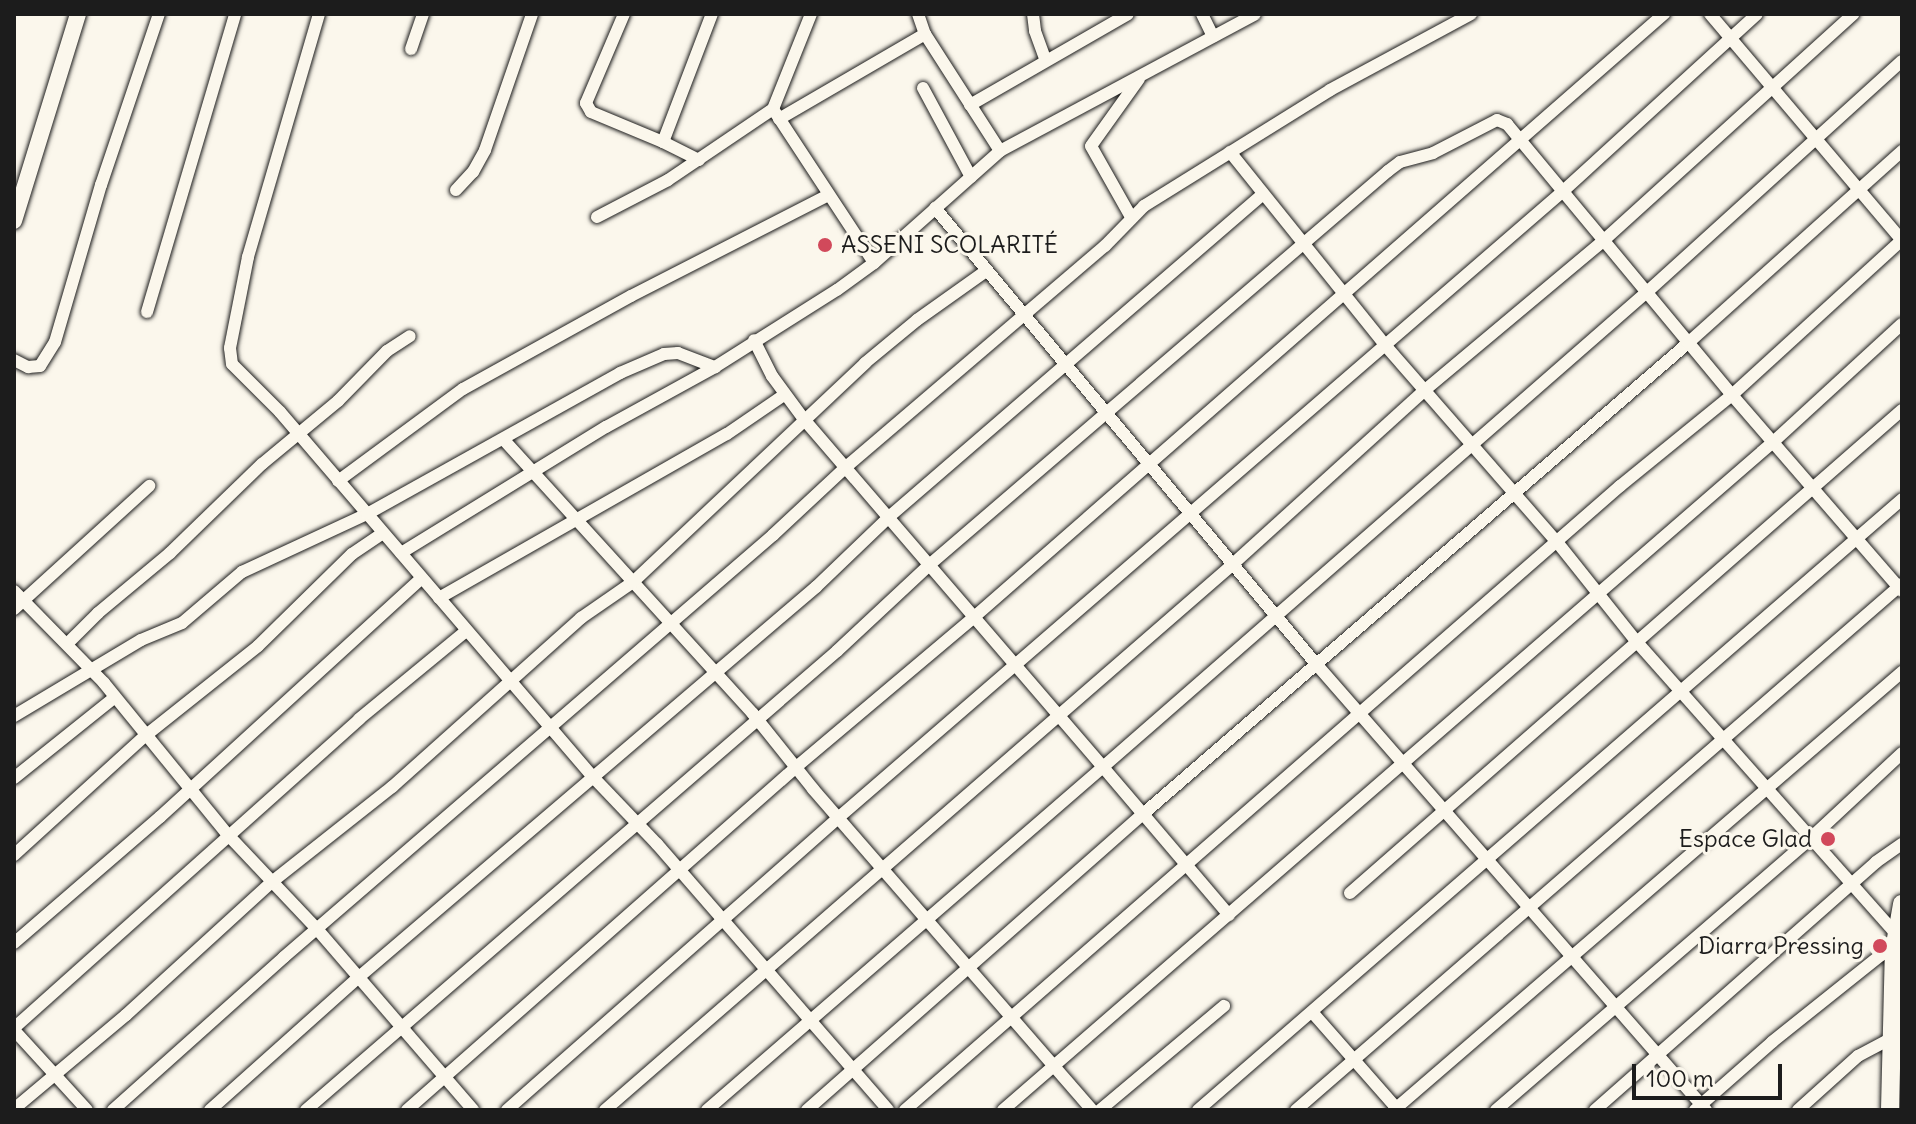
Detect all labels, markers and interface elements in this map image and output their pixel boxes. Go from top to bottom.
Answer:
place label: ASSENI SCOLARITÉ [841,231,1058,259]
marker: ASSENI SCOLARITÉ [816,236,834,254]
place label: Espace Glad [1679,825,1812,853]
marker: Espace Glad [1819,830,1837,848]
place label: Diarra Pressing [1698,932,1864,960]
marker: Diarra Pressing [1871,937,1889,955]
scale bar [1636,1048,1786,1098]
text: 100 m [1646,1063,1714,1093]

